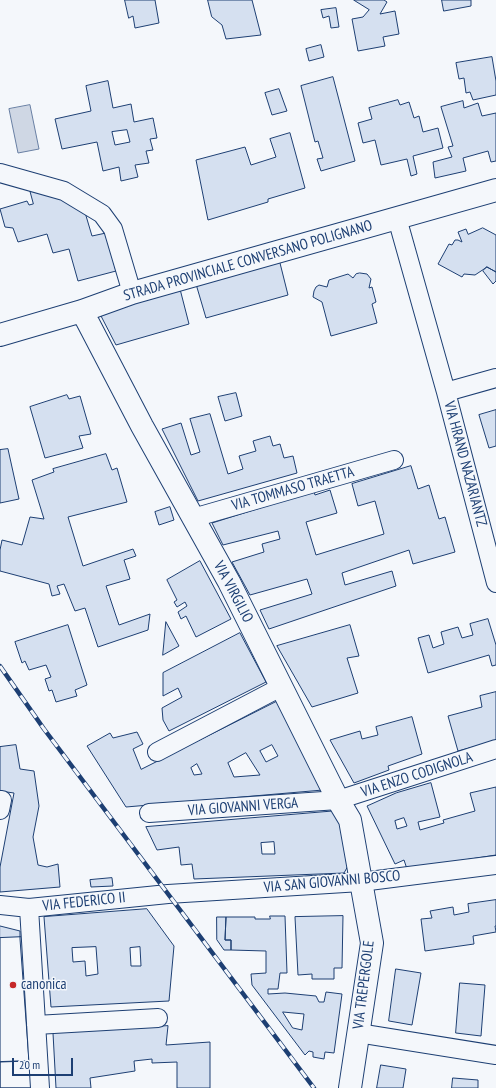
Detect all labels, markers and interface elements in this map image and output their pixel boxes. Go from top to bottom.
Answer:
street label: STRADA PROVINCIALE CONVERSANO POLIGNANO [122,217,374,305]
street label: VIA HRAND NAZARIANTZ [440,399,490,529]
street label: VIA TOMMASO TRAETTA [230,463,356,515]
street label: VIA VIRGILIO [209,558,257,626]
street label: VIA ENZO CODIGNOLA [359,748,475,802]
street label: VIA GIOVANNI VERGA [187,794,299,820]
street label: VIA SAN GIOVANNI BOSCO [263,867,401,897]
street label: VIA FEDERICO II [42,889,126,915]
street label: VIA TREPERGOLE [350,940,378,1030]
place label: canonica [21,976,67,994]
marker: canonica [8,980,18,990]
scale bar [14,1050,75,1076]
text: 20 m [19,1057,40,1072]

